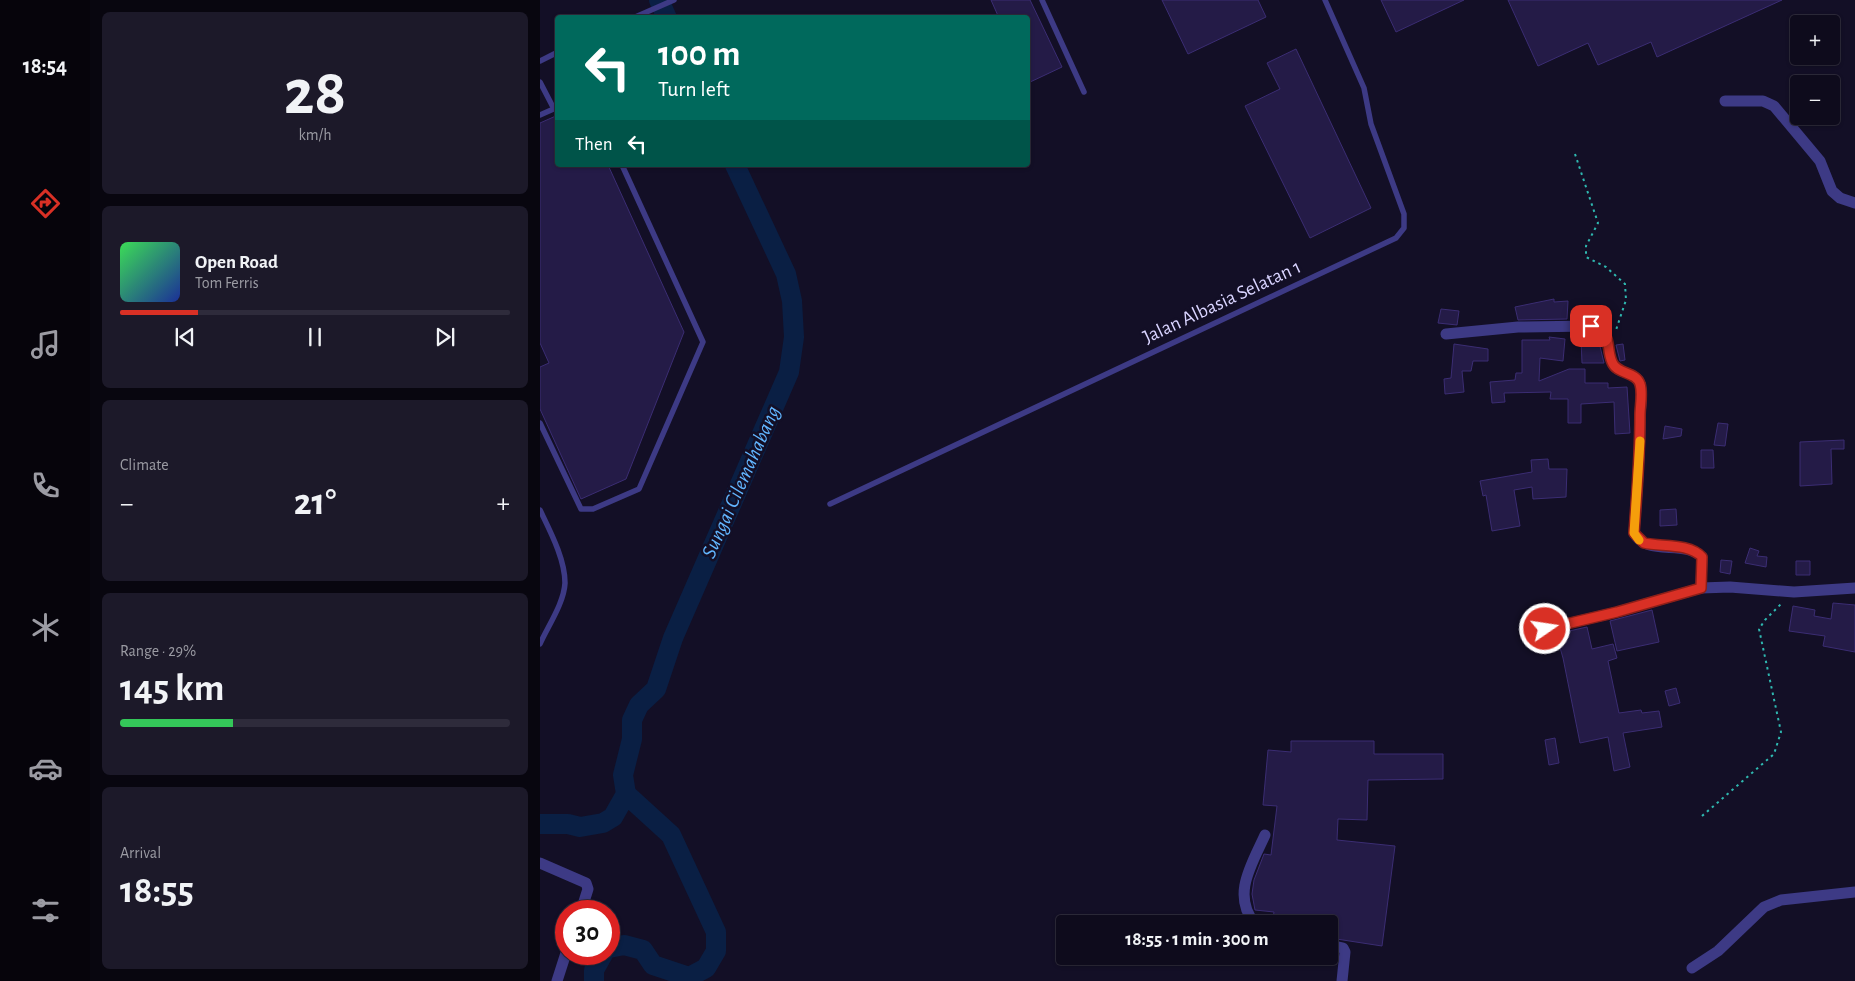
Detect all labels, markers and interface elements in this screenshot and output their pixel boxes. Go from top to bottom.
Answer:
map controls [1790,15,1840,125]
button: + [1790,15,1840,65]
icon: left [575,35,640,100]
text: 100 m [658,37,741,72]
text: 18:54 [23,55,67,77]
text: 28 [284,61,346,126]
button: − [1790,75,1840,125]
text: Turn left [658,78,730,100]
text: km/h [298,127,332,143]
icon: left [623,130,651,158]
text: Then [575,135,613,154]
icon: directions [28,186,63,221]
text: Open Road [195,253,278,272]
street label: Jalan Albasia Selatan 1 [1140,257,1304,347]
text: Tom Ferris [195,275,259,291]
pin [1570,305,1612,347]
icon: arrive [1577,312,1605,340]
icon: previous [171,323,199,351]
icon: pause [301,323,329,351]
icon: next [431,323,459,351]
icon: music [28,327,63,362]
water label: Sungai Cilemahabang [698,403,784,561]
text: Climate [120,457,169,473]
icon: phone [28,468,63,503]
text: 21° [294,484,336,522]
text: − [120,490,133,518]
text: + [497,490,510,518]
position arrow [1518,602,1570,654]
icon: climate [28,610,63,645]
text: Range · 29% [120,643,196,659]
text: 145 km [120,670,224,708]
icon: car [28,751,63,786]
text: Arrival [120,845,161,861]
text: 18:55 [120,872,194,910]
icon: filters [28,893,63,928]
speed limit sign: 30 [555,900,620,965]
text: 18:55 · 1 min · 300 m [1125,930,1269,949]

